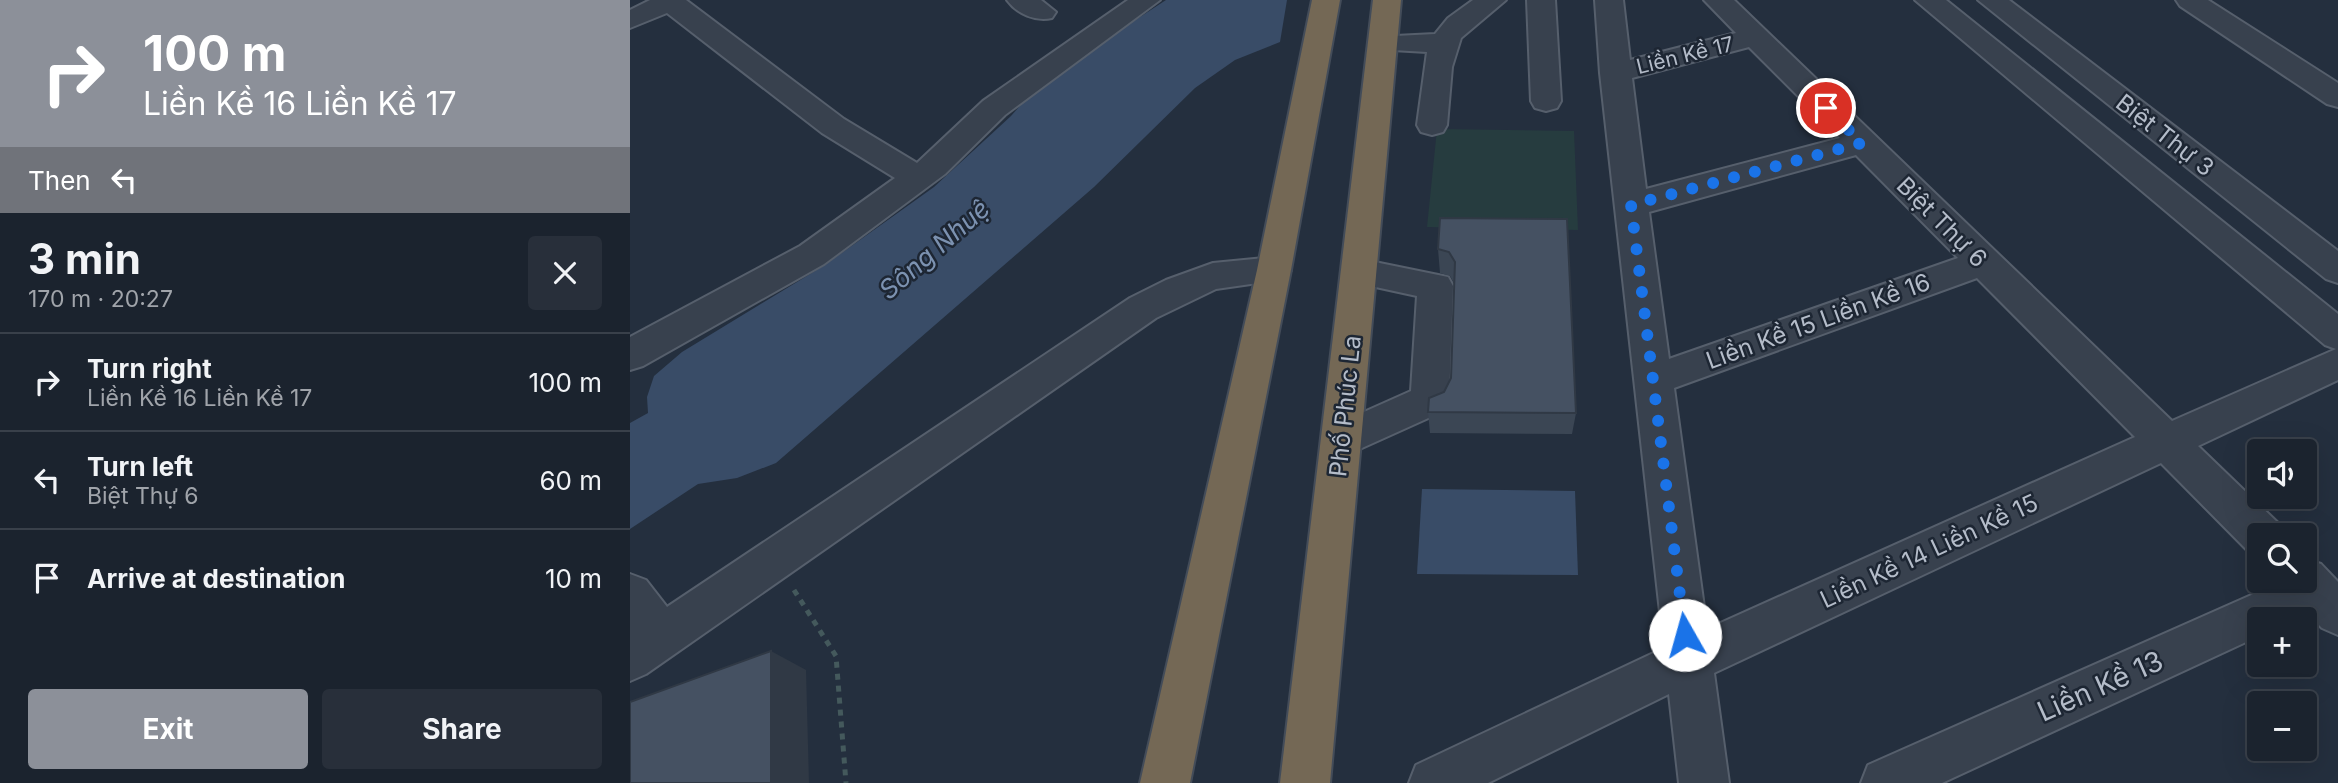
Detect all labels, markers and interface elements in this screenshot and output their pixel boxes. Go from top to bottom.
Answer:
text: 100 m [143,24,287,83]
icon: right [28,28,119,119]
street label: Liền Kề 17 [1634,31,1736,79]
pin [1796,78,1856,138]
text: Liền Kề 16 Liền Kề 17 [143,84,457,123]
street label: Biệt Thự 3 [2110,88,2220,182]
icon: arrive [1807,89,1845,127]
icon: left [105,161,143,199]
text: Then [28,165,91,196]
street label: Biệt Thự 6 [1891,171,1993,273]
water label: Sông Nhuệ [872,193,996,305]
text: 3 min [28,233,141,284]
button: close [528,236,602,310]
street label: Liền Kề 15 Liền Kề 16 [1702,267,1934,375]
text: 170 m · 20:27 [28,285,173,313]
street label: Phố Phúc La [1323,334,1367,478]
text: Turn right [87,353,212,384]
icon: right [28,363,66,401]
text: 100 m [529,367,602,398]
text: Liền Kề 16 Liền Kề 17 [87,384,312,412]
map controls [2247,439,2317,761]
button: sound [2247,439,2317,509]
text: Turn left [87,451,193,482]
icon: left [28,461,66,499]
text: 60 m [539,465,602,496]
text: Biệt Thự 6 [87,482,198,510]
street label: Liền Kề 14 Liền Kề 15 [1816,488,2042,614]
button: search [2247,523,2317,593]
icon: arrive [28,559,66,597]
text: Arrive at destination [87,563,346,594]
text: 10 m [545,563,602,594]
position arrow [1648,598,1722,672]
button: + [2247,607,2317,677]
street label: Liền Kề 13 [2032,643,2168,729]
button: Exit [28,689,308,769]
button: Share [322,689,602,769]
button: − [2247,691,2317,761]

